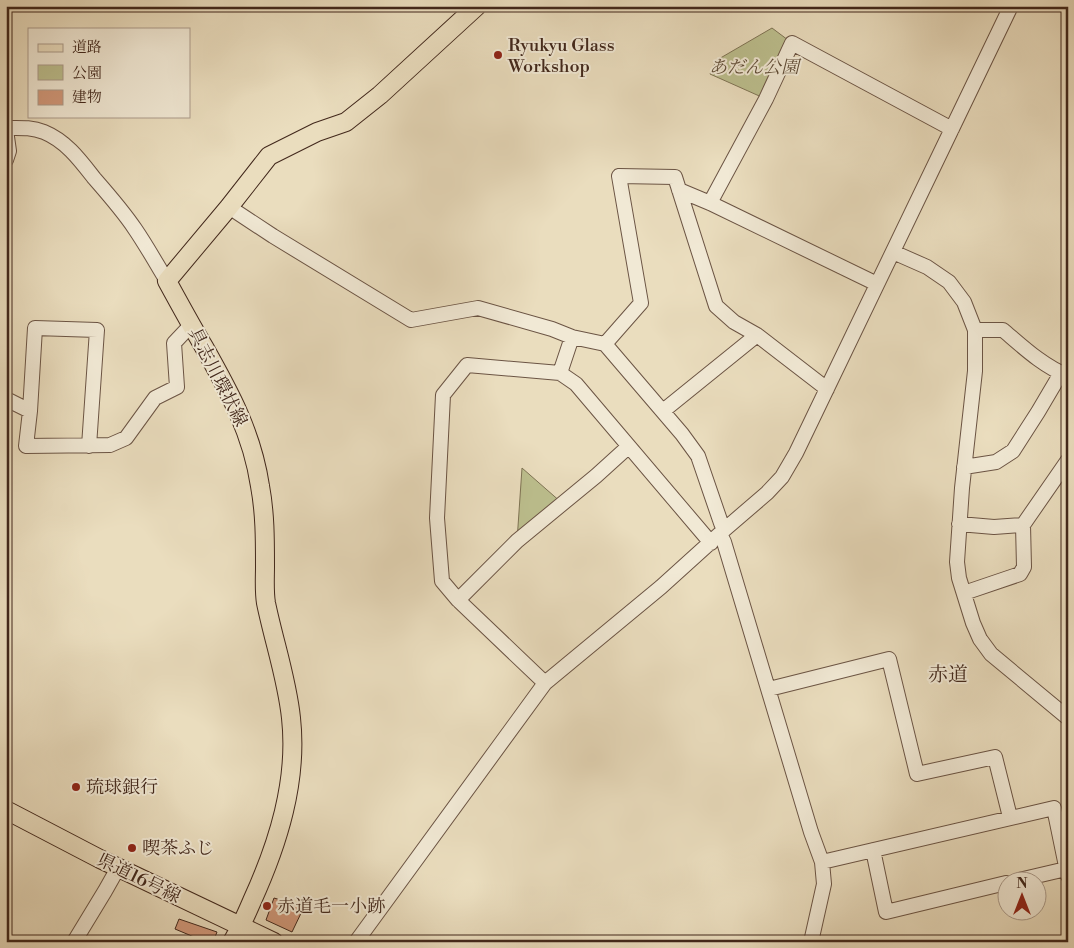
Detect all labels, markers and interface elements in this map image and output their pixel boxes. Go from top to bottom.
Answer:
legend [28,28,190,118]
place label: Ryukyu Glass Workshop [507,34,615,78]
text: 道路 [72,38,102,57]
marker: Ryukyu Glass Workshop [492,49,504,61]
park label: あだん公園 [709,56,802,79]
text: 公園 [72,64,102,83]
text: 建物 [72,88,102,107]
street label: 具志川環状線 [183,324,252,431]
district label: 赤道 [928,663,968,688]
place label: 琉球銀行 [86,776,158,799]
marker: 琉球銀行 [70,781,82,793]
place label: 喫茶ふじ [142,837,214,860]
marker: 喫茶ふじ [126,842,138,854]
street label: 県道16号線 [93,848,184,909]
north arrow [996,870,1046,920]
text: N [1016,875,1028,893]
place label: 赤道毛一小跡 [277,895,385,918]
marker: 赤道毛一小跡 [261,900,273,912]

